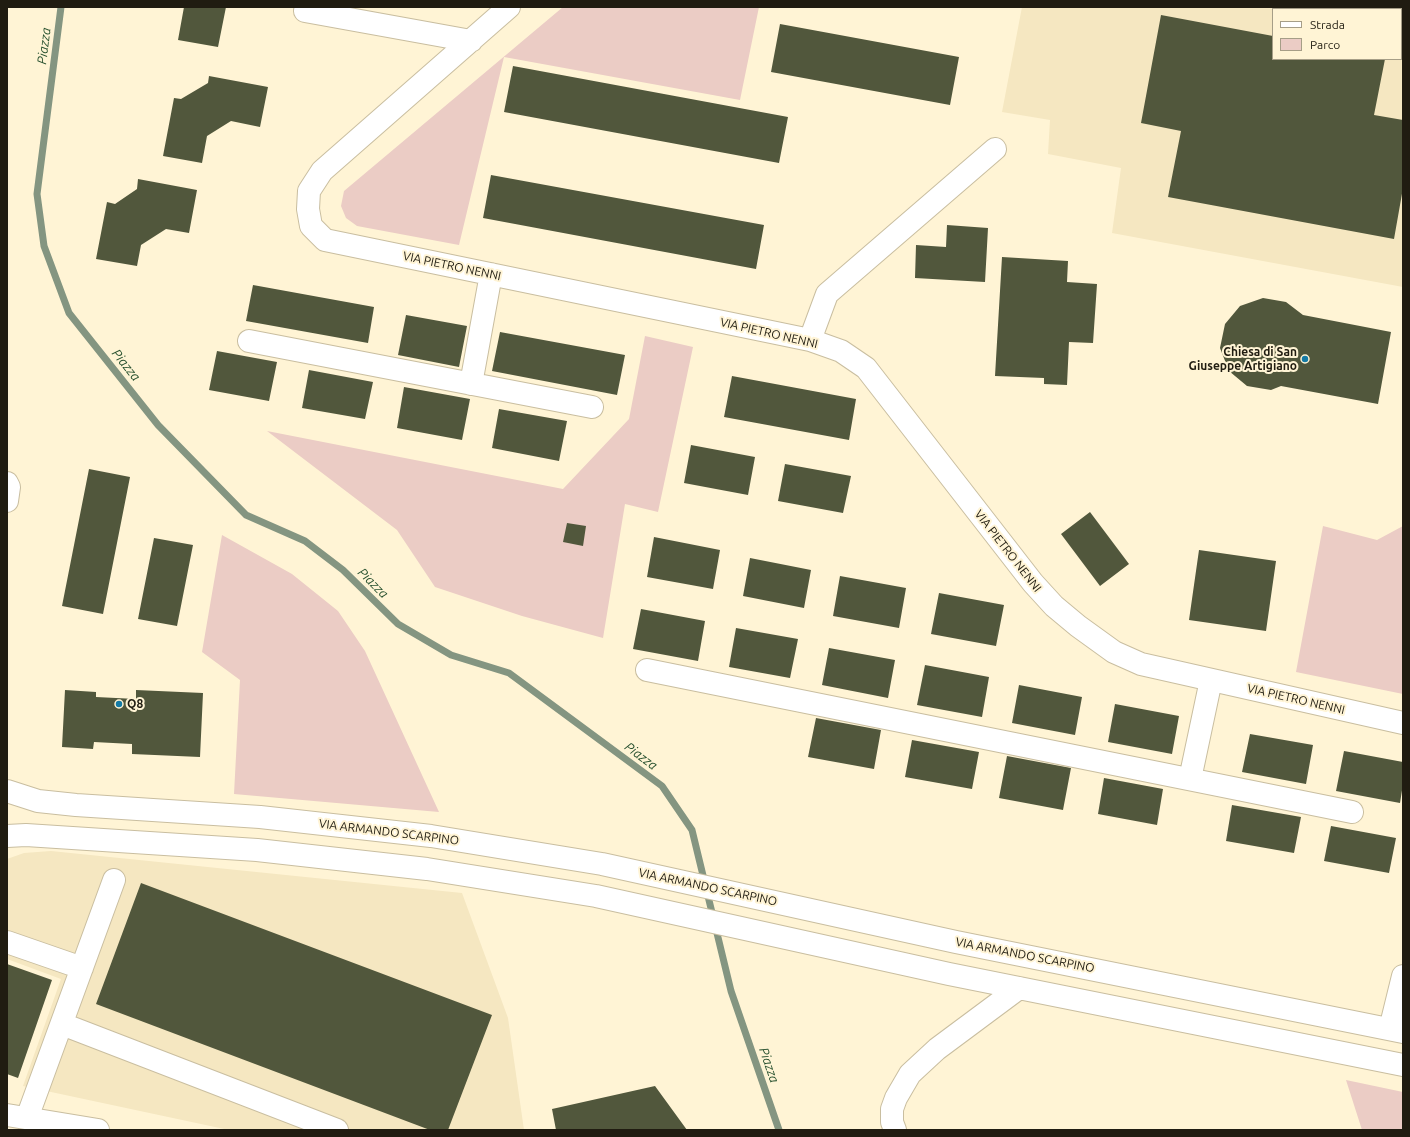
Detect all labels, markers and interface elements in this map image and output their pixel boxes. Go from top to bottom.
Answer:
legend [1272,8,1402,60]
text: Strada [1310,18,1345,31]
water label: Piazza [34,27,54,65]
text: Parco [1310,38,1340,51]
street label: VIA PIETRO NENNI [402,249,502,283]
street label: VIA PIETRO NENNI [719,315,819,351]
place label: Chiesa di San Giuseppe Artigiano [1189,345,1297,373]
water label: Piazza [108,346,144,384]
marker: Chiesa di San Giuseppe Artigiano [1300,354,1310,364]
street label: VIA PIETRO NENNI [972,507,1044,595]
water label: Piazza [355,565,391,601]
street label: VIA PIETRO NENNI [1246,681,1346,717]
place label: Q8 [127,697,143,711]
marker: Q8 [114,699,124,709]
water label: Piazza [622,739,660,773]
street label: VIA ARMANDO SCARPINO [318,816,460,848]
street label: VIA ARMANDO SCARPINO [637,865,779,909]
street label: VIA ARMANDO SCARPINO [954,934,1096,976]
water label: Piazza [756,1045,782,1085]

